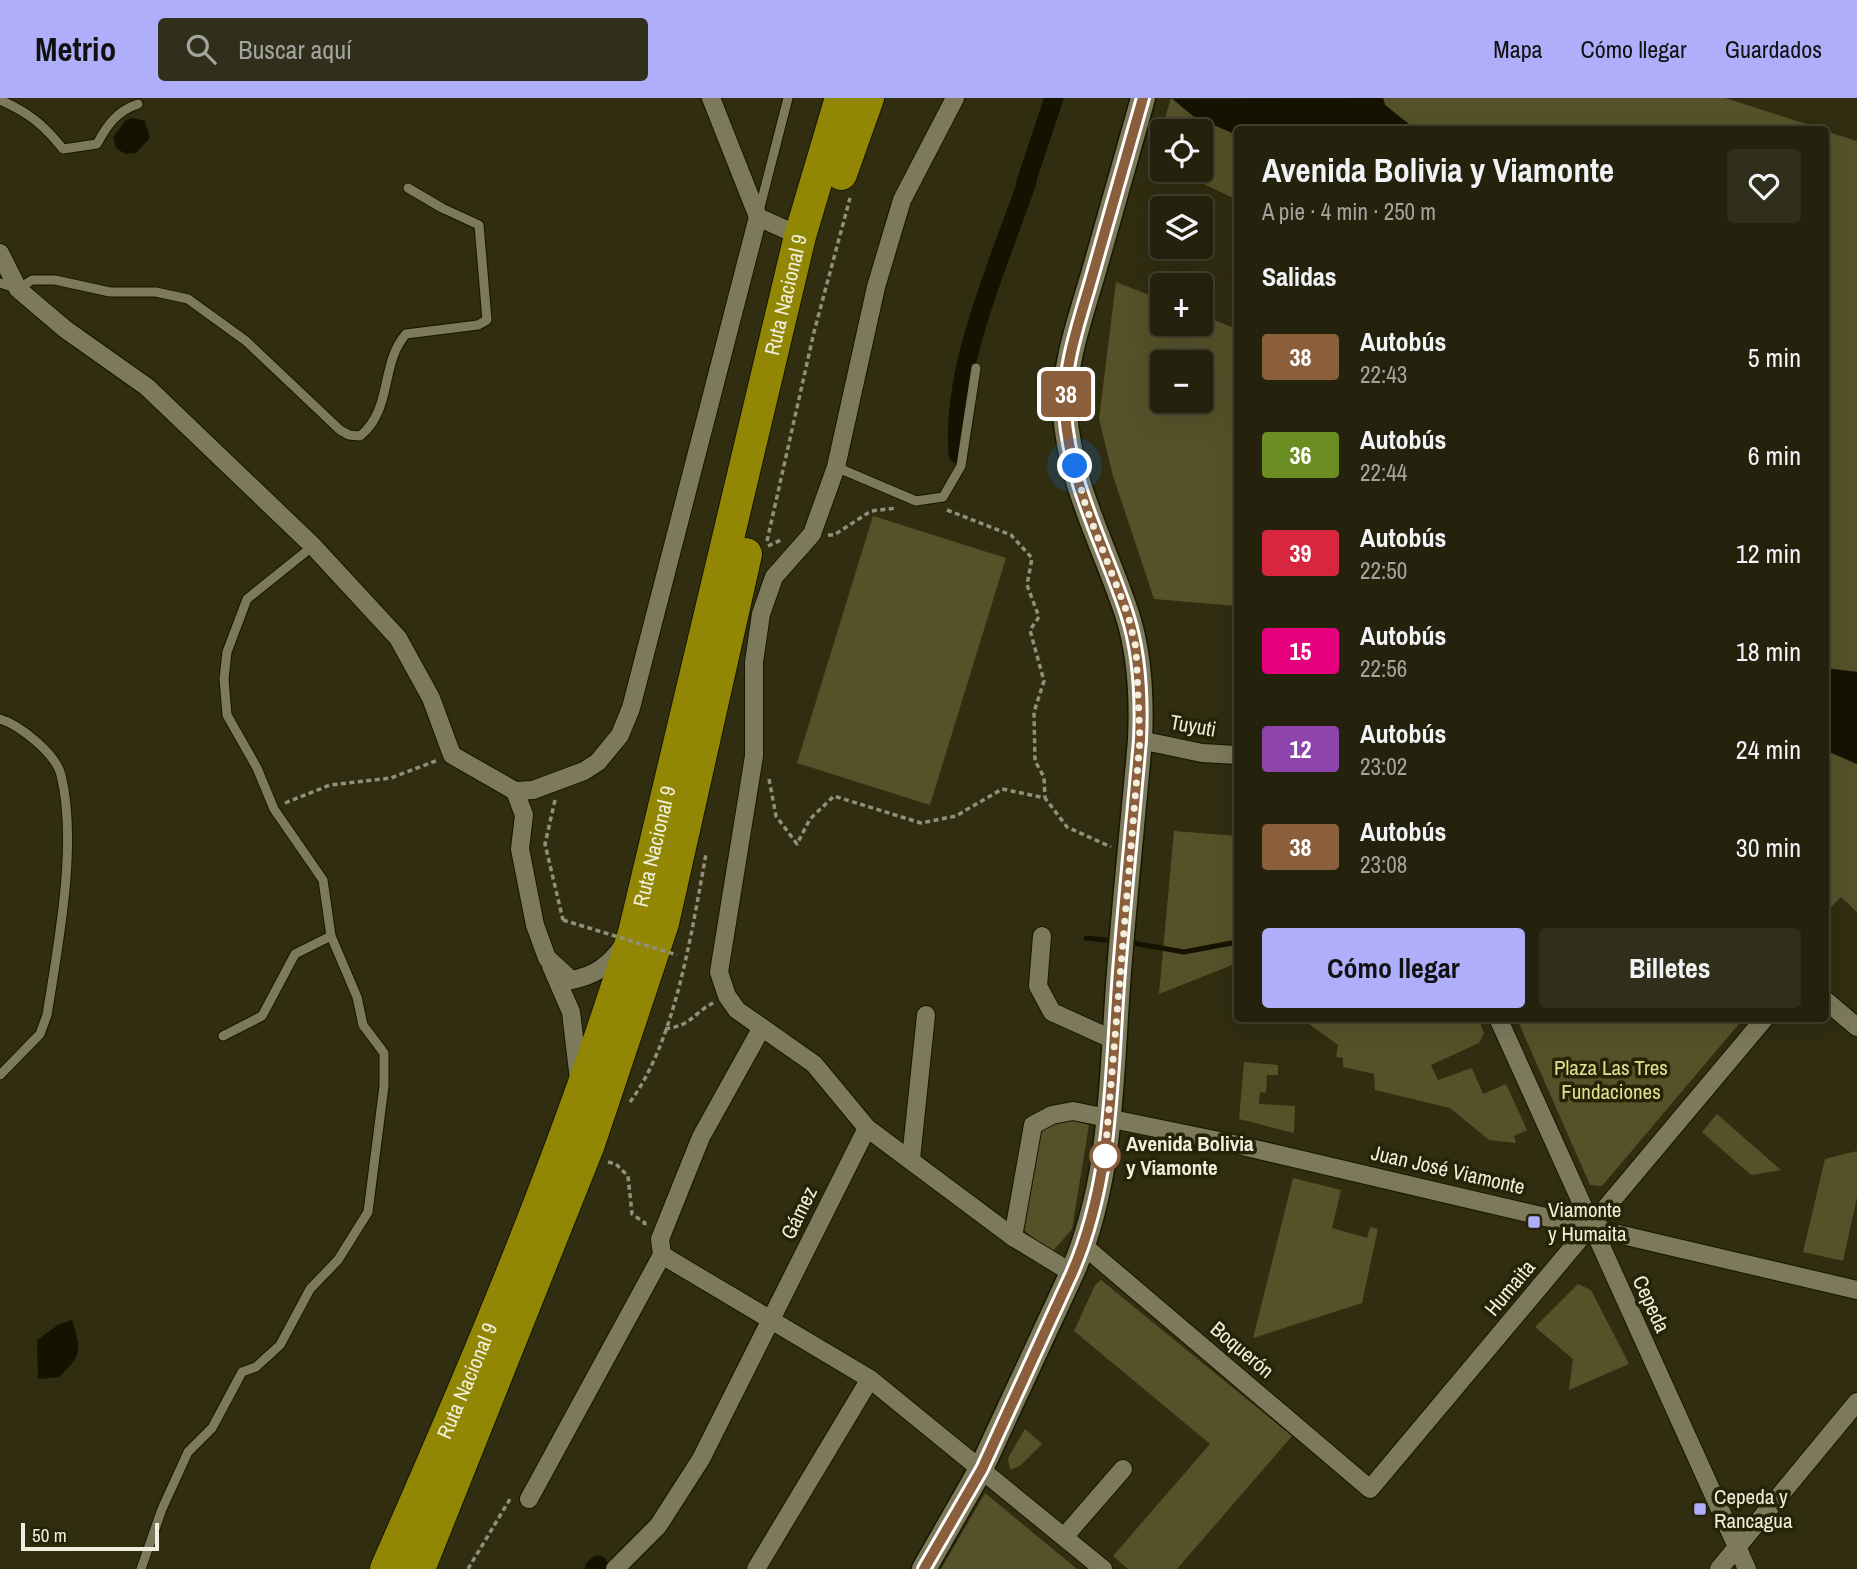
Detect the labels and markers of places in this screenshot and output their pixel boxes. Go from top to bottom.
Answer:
place label: Avenida Bolivia y Viamonte [1126,1129,1254,1182]
marker: Avenida Bolivia y Viamonte [1090,1141,1120,1171]
place label: Viamonte y Humaita [1548,1195,1627,1248]
marker: Viamonte y Humaita [1526,1214,1542,1230]
place label: Cepeda y Rancagua [1714,1482,1793,1535]
marker: Cepeda y Rancagua [1692,1501,1708,1517]

